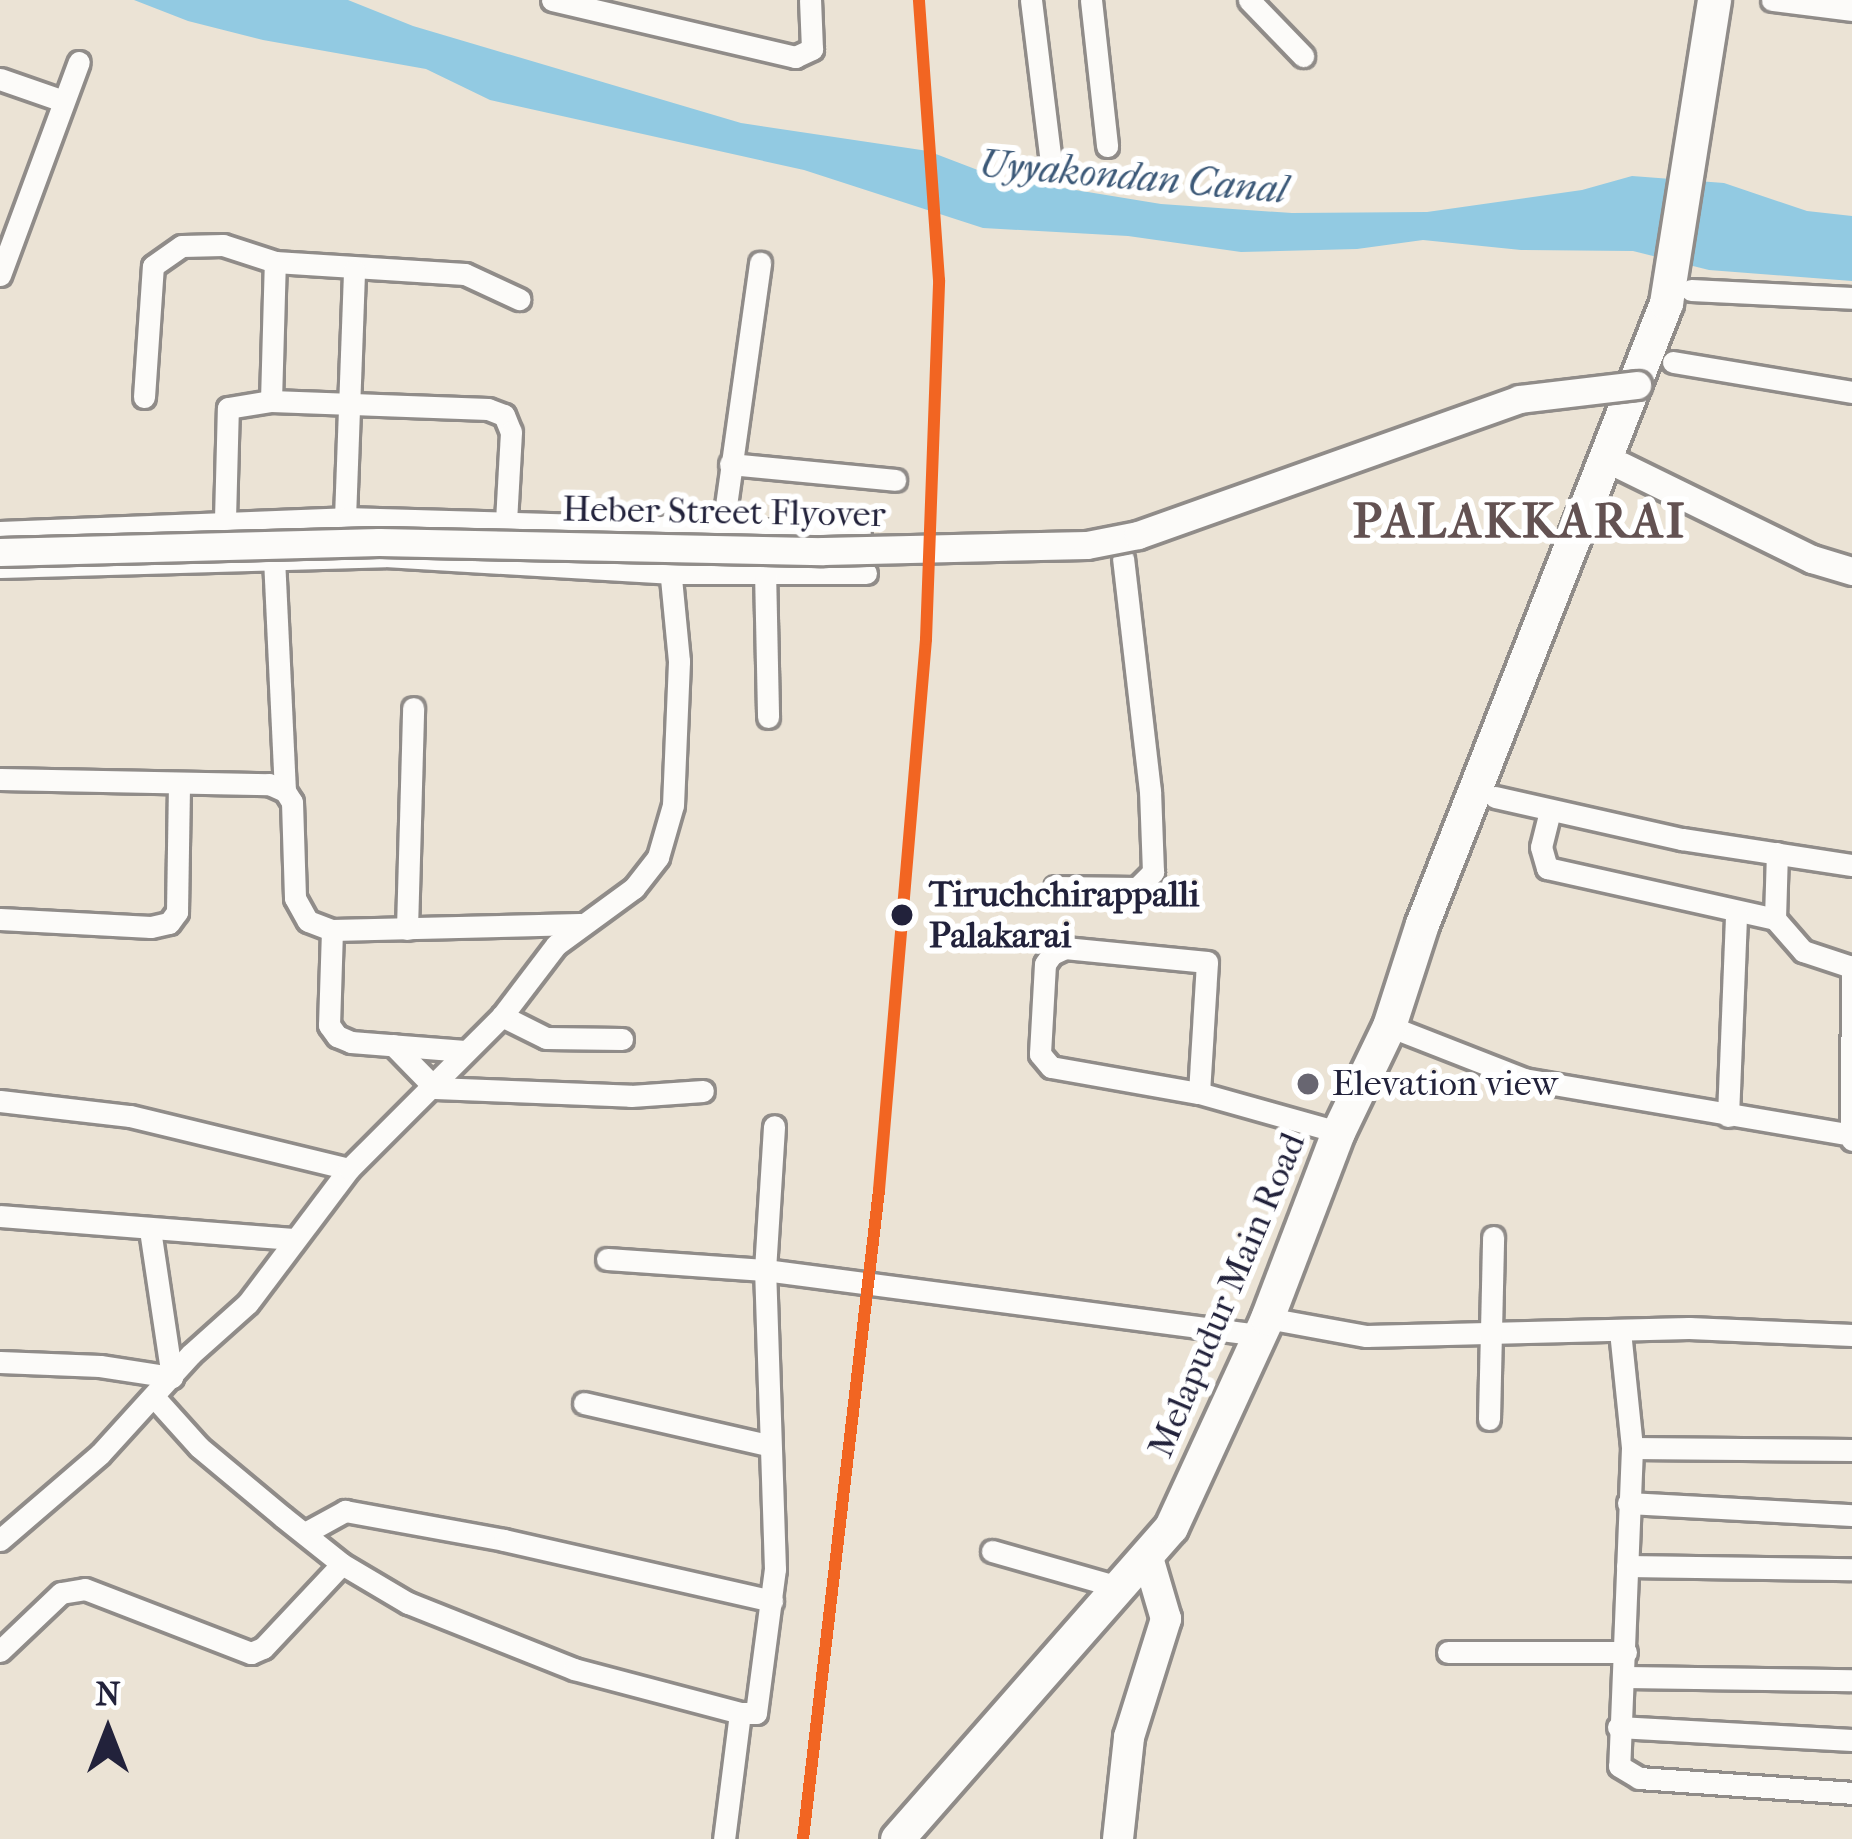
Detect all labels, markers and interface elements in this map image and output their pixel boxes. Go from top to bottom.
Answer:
water label: Uyyakondan Canal [977,140,1289,214]
street label: Heber Street Flyover [562,488,886,536]
district label: PALAKKARAI [1353,493,1687,551]
place label: Tiruchchirappalli Palakarai [929,872,1199,957]
marker: Tiruchchirappalli Palakarai [886,899,918,931]
place label: Elevation view [1332,1062,1558,1106]
marker: Elevation view [1295,1071,1321,1097]
street label: Melapudur Main Road [1139,1126,1315,1464]
north arrow [48,1671,168,1791]
text: N [95,1675,121,1714]

